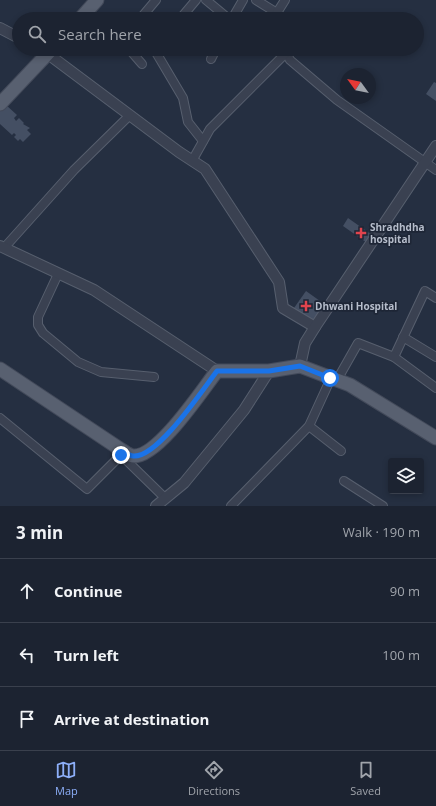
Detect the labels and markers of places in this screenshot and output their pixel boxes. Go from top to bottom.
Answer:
place label: Shradhdha hospital [370,220,425,246]
marker: Shradhdha hospital [355,227,367,239]
place label: Dhwani Hospital [315,299,397,313]
marker: Dhwani Hospital [300,300,312,312]

